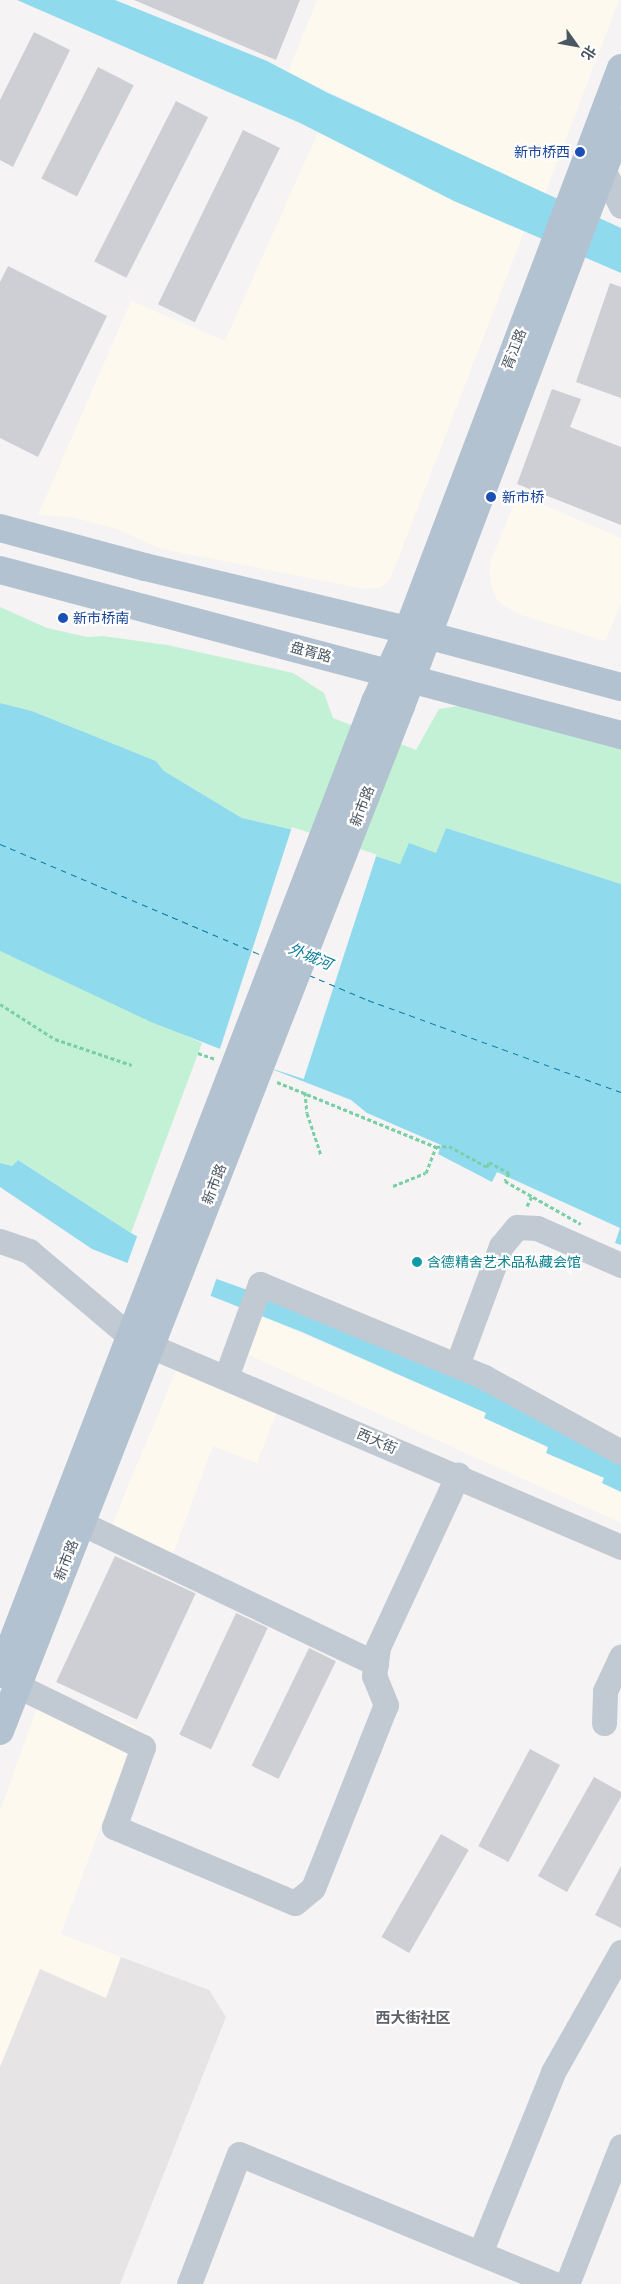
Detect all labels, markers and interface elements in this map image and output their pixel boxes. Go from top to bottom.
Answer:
north arrow [551,20,601,70]
text: 北 [578,43,599,63]
place label: 新市桥西 [514,144,570,160]
marker: 新市桥西 [574,146,586,158]
street label: 胥江路 [499,326,529,372]
place label: 新市桥 [502,489,544,505]
marker: 新市桥 [484,490,498,504]
place label: 新市桥南 [73,610,129,626]
marker: 新市桥南 [57,612,69,624]
street label: 盘胥路 [289,638,333,666]
street label: 新市路 [347,783,377,829]
water label: 外城河 [286,940,334,974]
street label: 新市路 [199,1161,229,1207]
place label: 含德精舍艺术品私藏会馆 [427,1254,581,1270]
marker: 含德精舍艺术品私藏会馆 [411,1256,423,1268]
street label: 西大街 [354,1425,400,1457]
street label: 新市路 [51,1537,81,1583]
district label: 西大街社区 [376,2010,450,2028]

